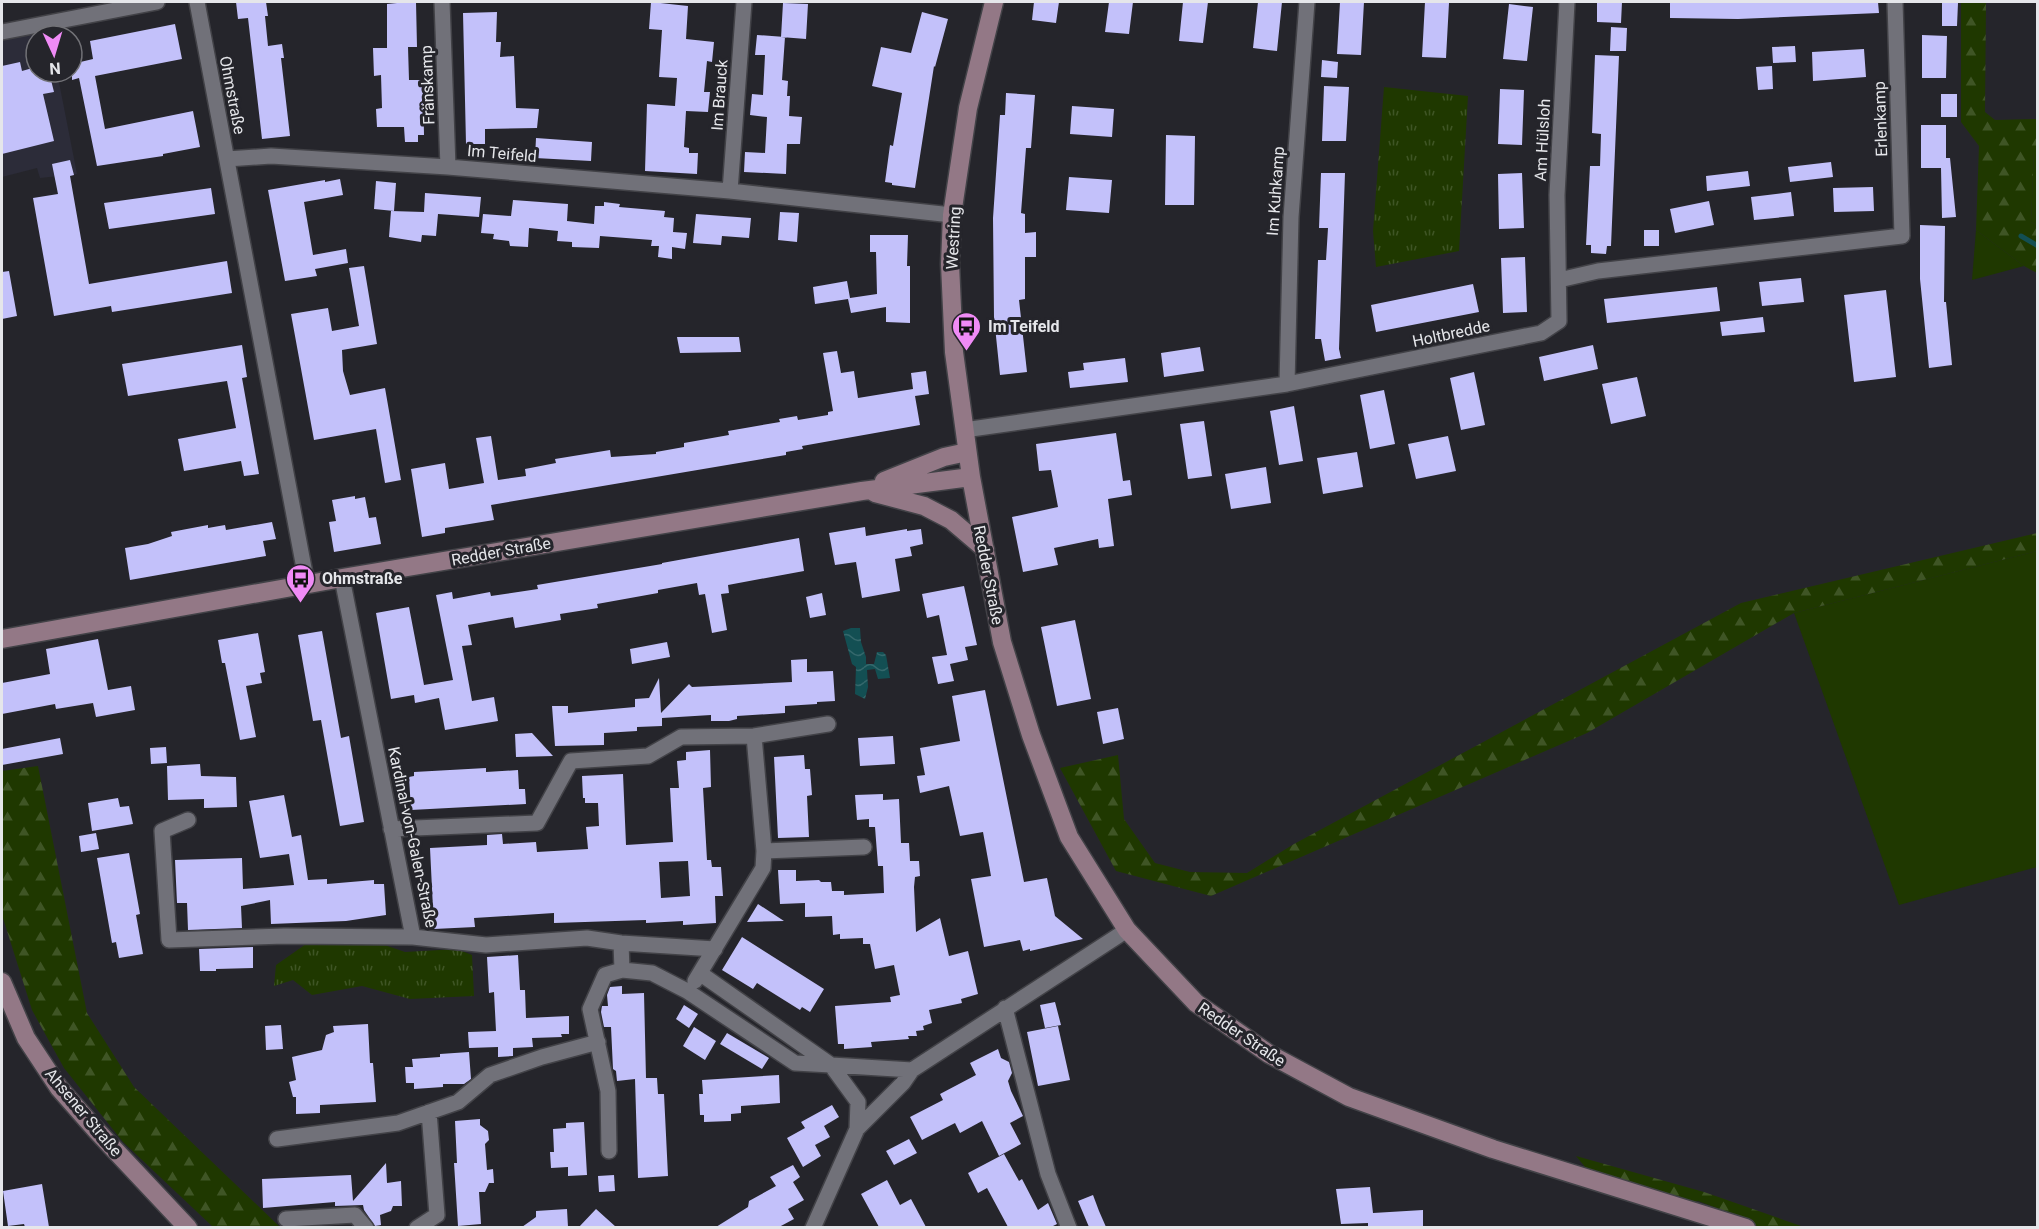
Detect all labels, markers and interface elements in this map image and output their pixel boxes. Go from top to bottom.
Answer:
north arrow [24,24,84,84]
street label: Fränskamp [417,45,438,125]
street label: Ohmstraße [216,54,249,136]
street label: Im Brauck [708,58,732,131]
text: N [49,59,61,78]
street label: Erlenkamp [1870,81,1891,157]
street label: Am Hülsloh [1531,98,1554,182]
street label: Im Teifeld [466,141,538,166]
street label: Im Kuhkamp [1263,146,1288,236]
street label: Westring [942,206,965,270]
bus stop icon: Im Teifeld [951,310,983,352]
street label: Holtbredde [1411,316,1492,351]
place label: Im Teifeld [988,317,1060,336]
street label: Redder Straße [970,524,1007,626]
street label: Redder Straße [450,533,552,570]
bus stop icon: Ohmstraße [285,562,317,604]
place label: Ohmstraße [322,569,403,588]
street label: Kardinal-von-Galen-Straße [384,745,441,929]
street label: Redder Straße [1195,998,1289,1070]
street label: Ahsener Straße [41,1064,126,1160]

